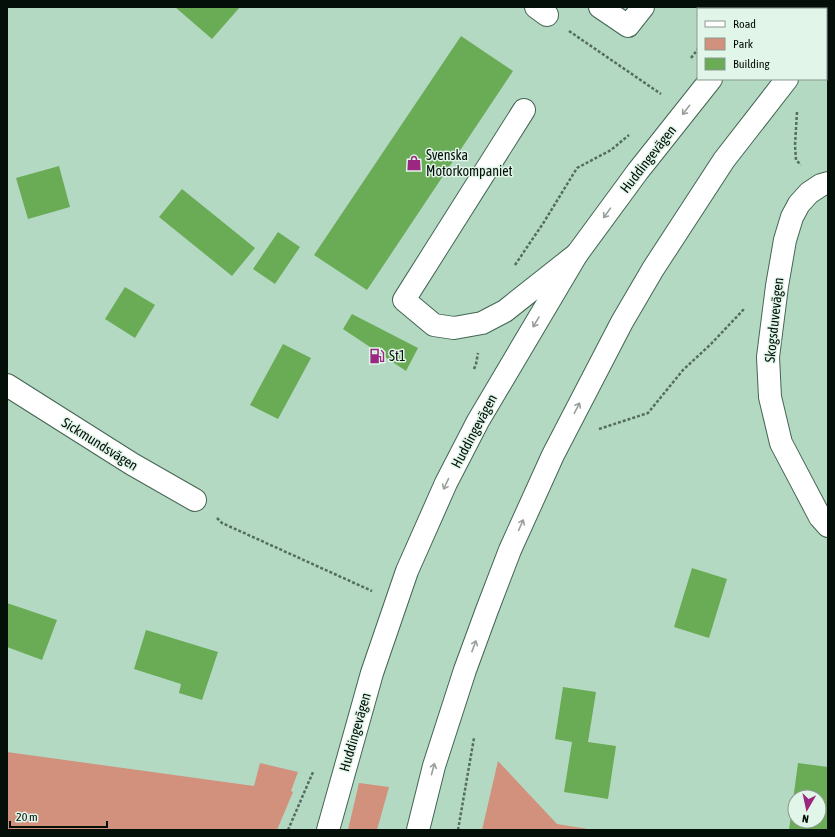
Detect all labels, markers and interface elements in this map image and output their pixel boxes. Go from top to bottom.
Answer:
legend [697,8,827,80]
text: Road [733,17,756,31]
text: Park [733,37,754,51]
text: Building [733,57,771,71]
one-way arrow [682,104,691,115]
street label: Huddingevägen [617,122,679,196]
place label: Svenska Motorkompaniet [426,147,513,179]
shop icon: Svenska Motorkompaniet [405,154,423,172]
one-way arrow [603,207,612,218]
street label: Skogsduvevägen [762,277,786,363]
one-way arrow [532,316,541,327]
fuel station icon: St1 [368,347,386,365]
place label: St1 [389,348,406,364]
street label: Huddingevägen [448,391,500,471]
one-way arrow [574,402,582,414]
street label: Sickmundsvägen [59,414,141,474]
one-way arrow [442,478,449,490]
one-way arrow [518,519,525,531]
one-way arrow [470,640,478,652]
street label: Huddingevägen [336,691,374,773]
one-way arrow [430,763,437,776]
north arrow [787,789,827,829]
scale bar [10,803,107,829]
text: 20 m [16,810,38,824]
text: N [801,812,810,825]

